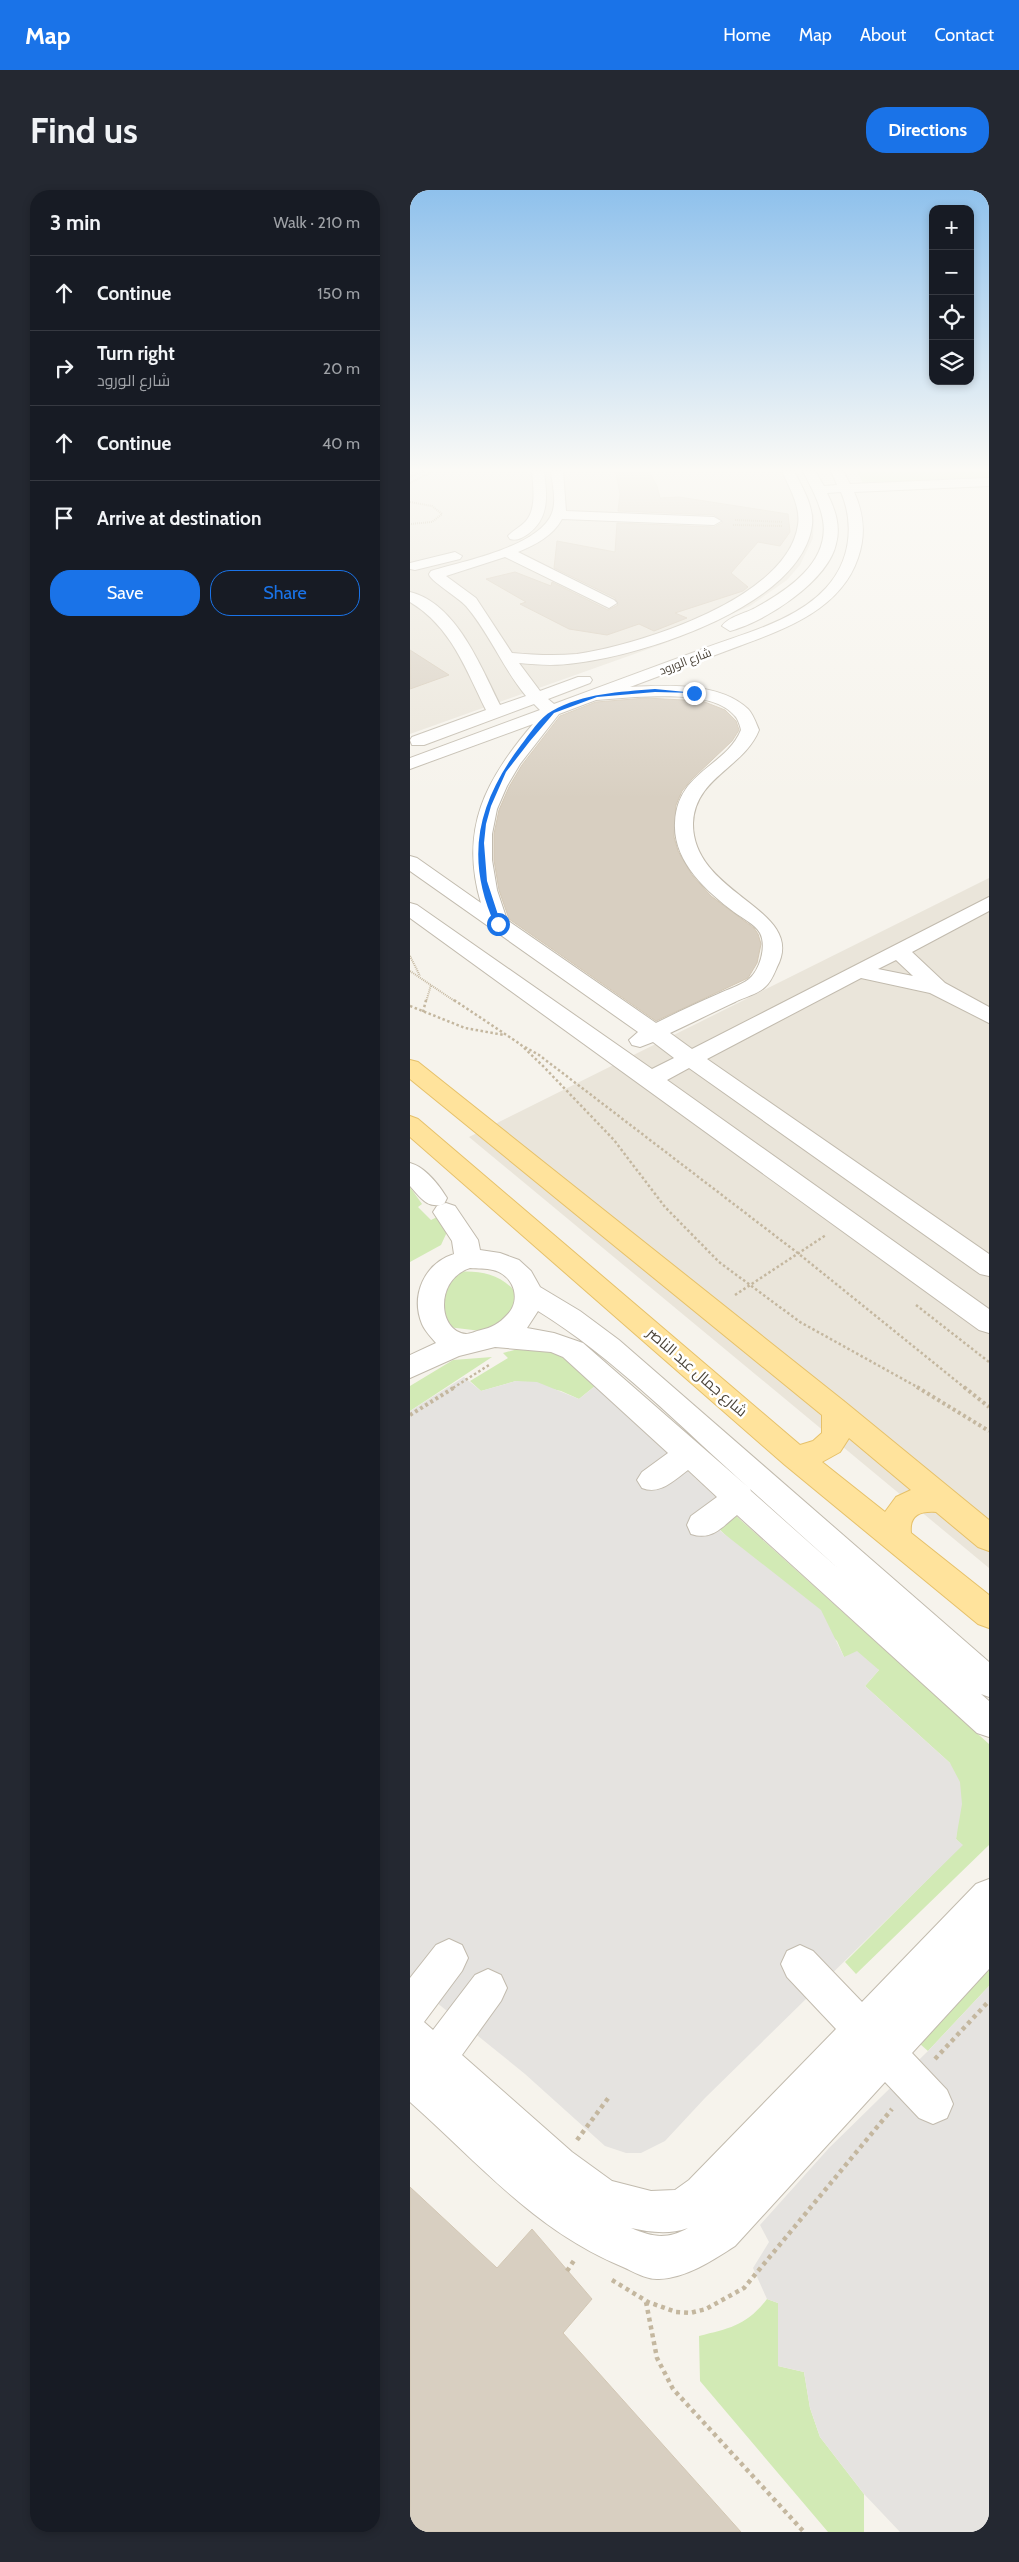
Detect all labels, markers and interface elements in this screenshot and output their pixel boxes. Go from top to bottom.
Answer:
text: Map [25,21,71,50]
text: Home [723,24,771,46]
text: Map [799,24,832,46]
text: About [860,24,906,46]
text: Contact [934,24,994,46]
button: Directions [866,107,989,153]
text: Find us [30,109,138,152]
map controls [929,205,974,385]
button: + [929,205,974,250]
text: 3 min [50,210,101,235]
text: Walk · 210 m [273,213,360,232]
button: − [929,250,974,295]
icon: ahead [50,279,78,307]
text: Continue [97,282,171,305]
text: 150 m [317,284,360,303]
button: locate [929,295,974,340]
button: layers [929,340,974,385]
text: Turn right [97,342,175,365]
icon: right [50,354,78,382]
text: 20 m [323,359,360,378]
text: شارع الورود [97,371,170,390]
icon: ahead [50,429,78,457]
text: Continue [97,432,171,455]
text: 40 m [322,434,360,453]
icon: arrive [50,504,78,532]
text: Arrive at destination [97,507,261,530]
button: Save [50,570,200,616]
button: Share [210,570,360,616]
street label: شارع الورود [657,644,714,679]
route end [683,682,706,705]
route start [487,913,510,936]
street label: شارع جمال عبد الناصر [641,1323,751,1422]

